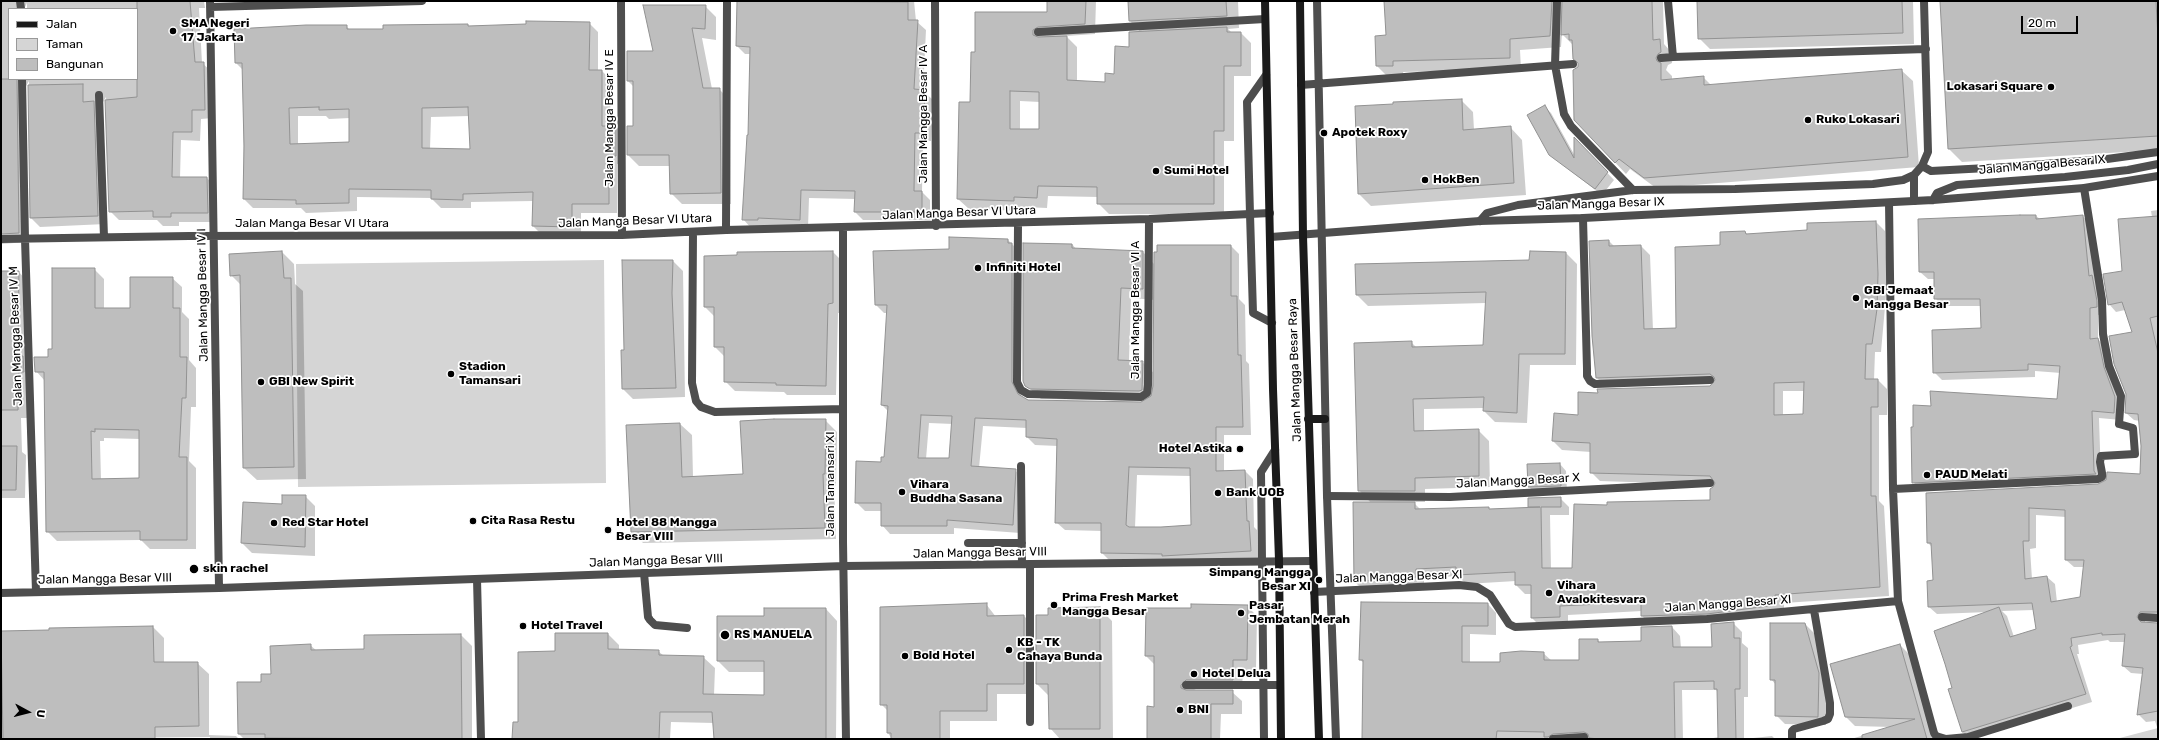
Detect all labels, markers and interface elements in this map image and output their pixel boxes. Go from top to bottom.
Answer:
legend [8,8,138,80]
scale bar [2023,8,2080,34]
text: 20 m [2028,16,2056,30]
text: Jalan [46,17,77,31]
place label: SMA Negeri 17 Jakarta [181,17,249,45]
marker: SMA Negeri 17 Jakarta [168,26,178,36]
text: Taman [46,37,83,51]
street label: Jalan Mangga Besar IV A [917,45,931,183]
street label: Jalan Mangga Besar IV E [603,49,617,187]
text: Bangunan [46,57,103,71]
place label: Lokasari Square [1947,80,2043,94]
marker: Lokasari Square [2046,82,2056,92]
place label: Ruko Lokasari [1816,113,1900,127]
marker: Ruko Lokasari [1803,115,1813,125]
place label: Apotek Roxy [1332,126,1407,140]
marker: Apotek Roxy [1319,128,1329,138]
street label: Jalan Mangga Besar IX [1978,152,2106,178]
place label: Sumi Hotel [1164,164,1229,178]
marker: Sumi Hotel [1151,166,1161,176]
place label: HokBen [1433,173,1480,187]
marker: HokBen [1420,175,1430,185]
street label: Jalan Mangga Besar IX [1537,195,1665,213]
street label: Jalan Manga Besar VI Utara [882,203,1036,223]
street label: Jalan Manga Besar VI Utara [558,211,712,231]
street label: Jalan Manga Besar VI Utara [235,217,389,231]
street label: Jalan Mangga Besar IV I [195,228,211,362]
street label: Jalan Mangga Besar VI A [1129,241,1143,379]
place label: Infiniti Hotel [986,261,1061,275]
marker: Infiniti Hotel [973,263,983,273]
street label: Jalan Mangga Besar IV M [6,266,26,406]
place label: GBI Jemaat Mangga Besar [1864,284,1948,312]
marker: GBI Jemaat Mangga Besar [1851,293,1861,303]
street label: Jalan Mangga Besar Raya [1285,298,1305,442]
place label: Stadion Tamansari [459,360,521,388]
marker: Stadion Tamansari [446,369,456,379]
place label: GBI New Spirit [269,375,354,389]
marker: GBI New Spirit [256,377,266,387]
street label: Jalan Tamansari XI [824,432,838,536]
place label: Hotel Astika [1159,442,1232,456]
marker: Hotel Astika [1235,444,1245,454]
place label: PAUD Melati [1935,468,2007,482]
marker: PAUD Melati [1922,470,1932,480]
street label: Jalan Mangga Besar X [1456,471,1580,491]
place label: Vihara Buddha Sasana [910,478,1002,506]
place label: Bank UOB [1226,486,1285,500]
marker: Vihara Buddha Sasana [897,487,907,497]
marker: Bank UOB [1213,488,1223,498]
place label: Cita Rasa Restu [481,514,575,528]
place label: Red Star Hotel [282,516,369,530]
marker: Cita Rasa Restu [468,516,478,526]
place label: Hotel 88 Mangga Besar VIII [616,516,717,544]
marker: Red Star Hotel [269,518,279,528]
marker: Hotel 88 Mangga Besar VIII [603,525,613,535]
street label: Jalan Mangga Besar VIII [913,545,1047,561]
street label: Jalan Mangga Besar VIII [589,551,723,571]
place label: skin rachel [203,562,268,576]
marker: skin rachel [188,563,200,575]
place label: Simpang Mangga Besar XI [1209,566,1311,594]
street label: Jalan Mangga Besar XI [1335,568,1463,586]
street label: Jalan Mangga Besar VIII [38,571,172,587]
marker: Simpang Mangga Besar XI [1314,575,1324,585]
place label: Vihara Avalokitesvara [1557,579,1646,607]
marker: Vihara Avalokitesvara [1544,588,1554,598]
place label: Prima Fresh Market Mangga Besar [1062,591,1178,619]
street label: Jalan Mangga Besar XI [1664,592,1792,616]
place label: Pasar Jembatan Merah [1249,599,1350,627]
marker: Prima Fresh Market Mangga Besar [1049,600,1059,610]
marker: Pasar Jembatan Merah [1236,608,1246,618]
place label: Hotel Travel [531,619,603,633]
marker: Hotel Travel [518,621,528,631]
place label: RS MANUELA [734,628,812,642]
marker: RS MANUELA [719,629,731,641]
place label: KB - TK Cahaya Bunda [1017,636,1102,664]
marker: KB - TK Cahaya Bunda [1004,645,1014,655]
place label: Bold Hotel [913,649,975,663]
marker: Bold Hotel [900,651,910,661]
place label: Hotel Delua [1202,667,1271,681]
marker: Hotel Delua [1189,669,1199,679]
north arrow [8,692,48,732]
place label: BNI [1188,703,1209,717]
marker: BNI [1175,705,1185,715]
text: U [33,709,47,718]

